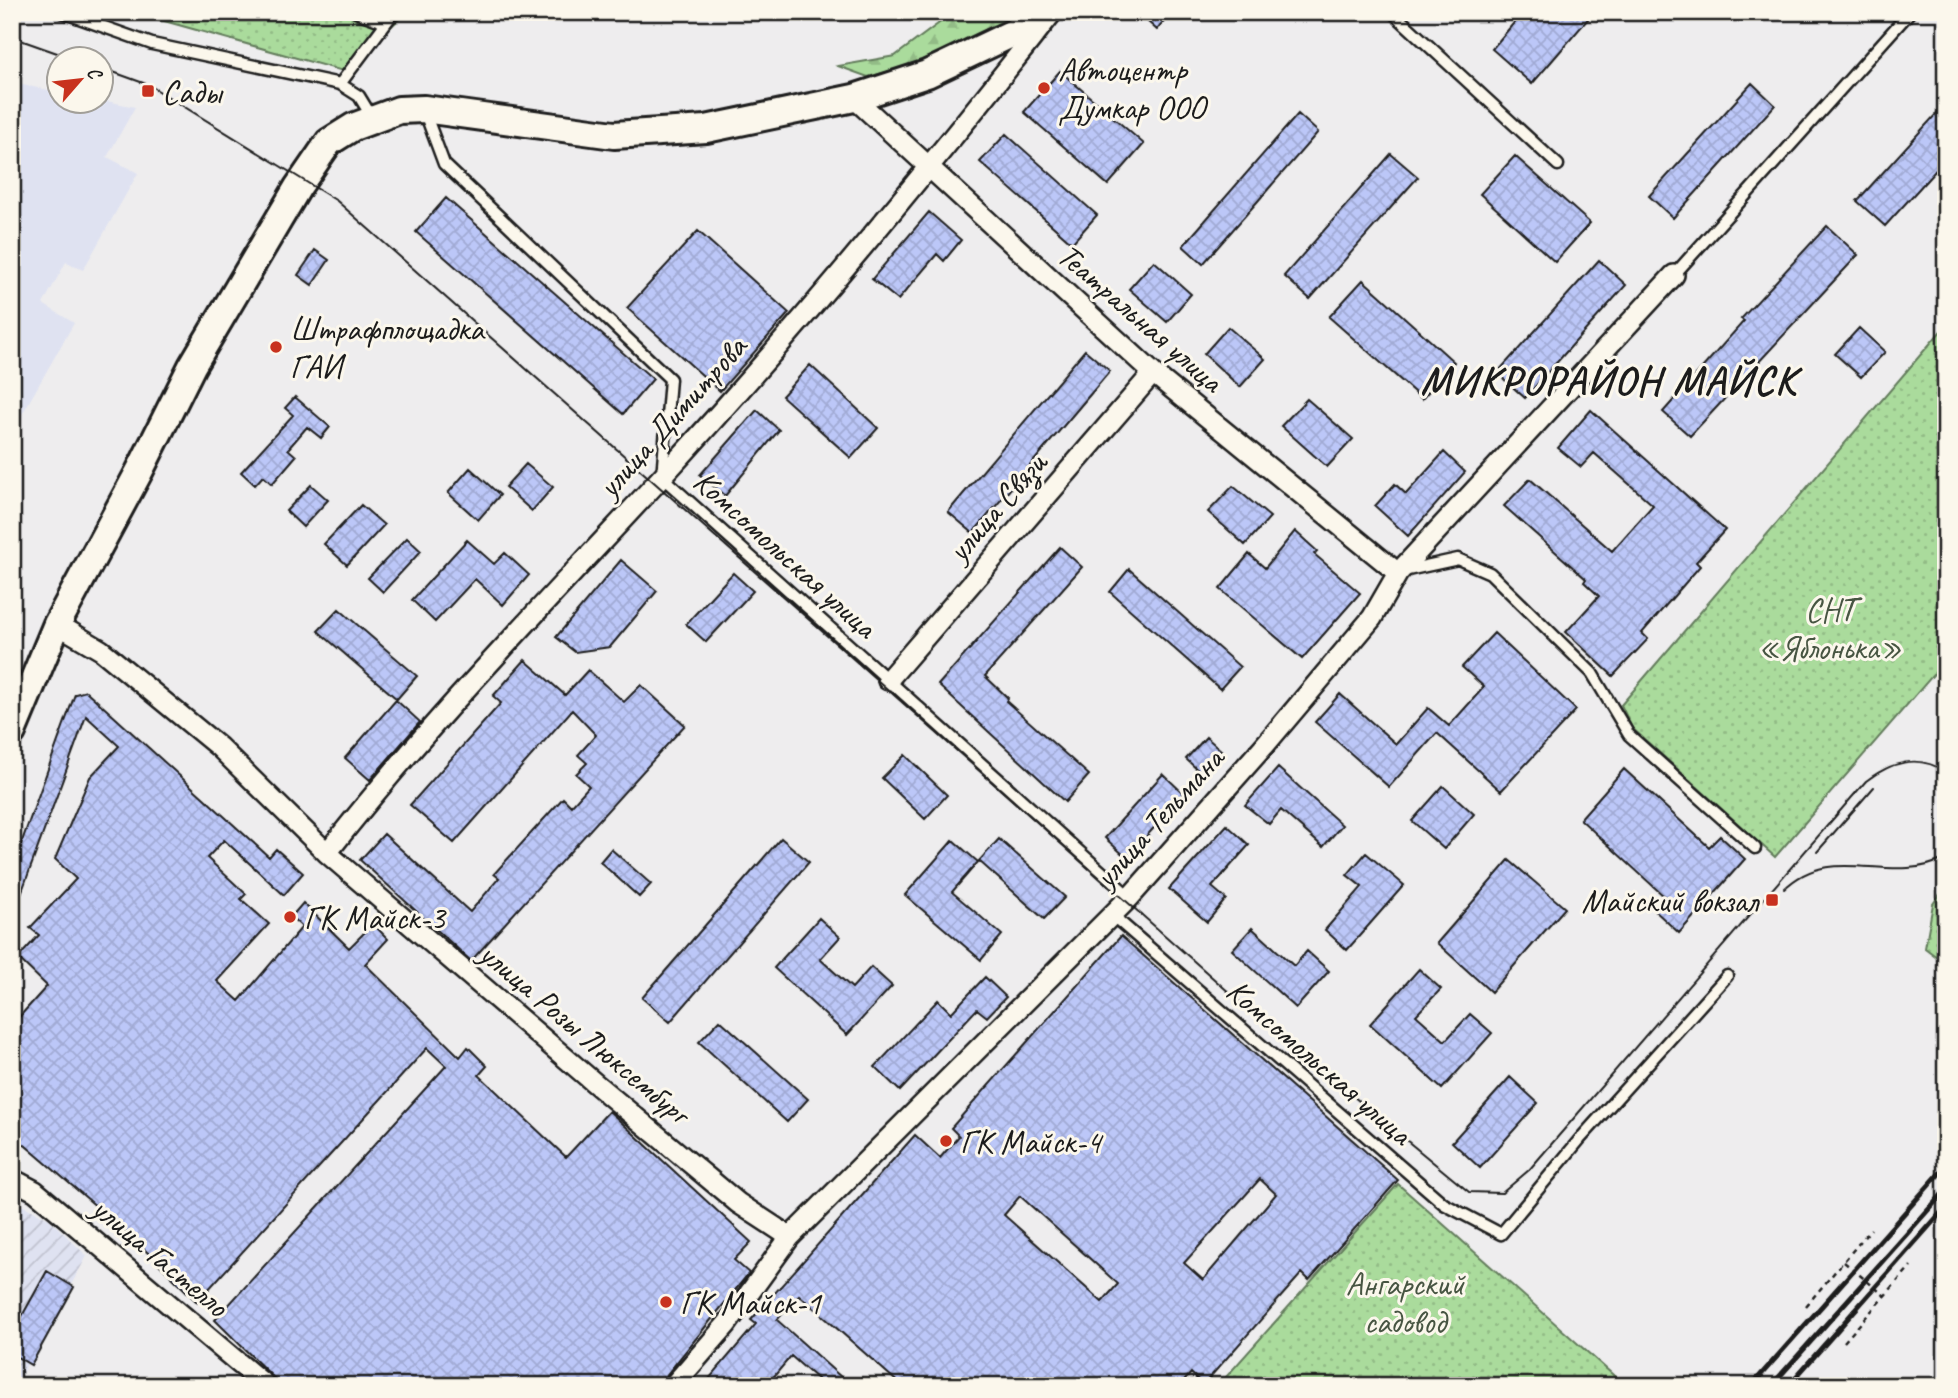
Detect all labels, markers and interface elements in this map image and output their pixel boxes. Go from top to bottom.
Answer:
north arrow [46,46,116,116]
place label: Автоцентр Думкар ООО [1058,49,1209,129]
text: С [81,63,108,85]
place label: Сады [162,71,224,113]
marker: Автоцентр Думкар ООО [1036,80,1052,96]
marker: Сады [140,83,156,99]
street label: Театральная улица [1049,234,1233,403]
place label: Штрафплощадка ГАИ [290,308,486,388]
street label: улица Димитрова [587,325,757,508]
marker: Штрафплощадка ГАИ [268,339,284,355]
district label: МИКРОРАЙОН МАЙСК [1421,356,1803,406]
street label: улица Связи [936,441,1057,572]
street label: Комсомольская улица [685,460,887,648]
park label: СНТ «Яблонька» [1758,589,1902,669]
street label: улица Тельмана [1083,737,1234,898]
place label: Майский вокзал [1581,880,1760,922]
marker: Майский вокзал [1764,892,1780,908]
place label: ГК Майск-3 [304,897,447,939]
marker: ГК Майск-3 [282,909,298,925]
street label: улица Розы Люксембург [469,931,701,1136]
street label: Комсомольская улица [1218,970,1422,1155]
place label: ГК Майск-4 [960,1121,1104,1163]
marker: ГК Майск-4 [938,1133,954,1149]
street label: улица Гастелло [82,1186,238,1327]
park label: Ангарский садовод [1346,1263,1466,1343]
place label: ГК Майск-1 [680,1282,823,1324]
marker: ГК Майск-1 [658,1294,674,1310]

